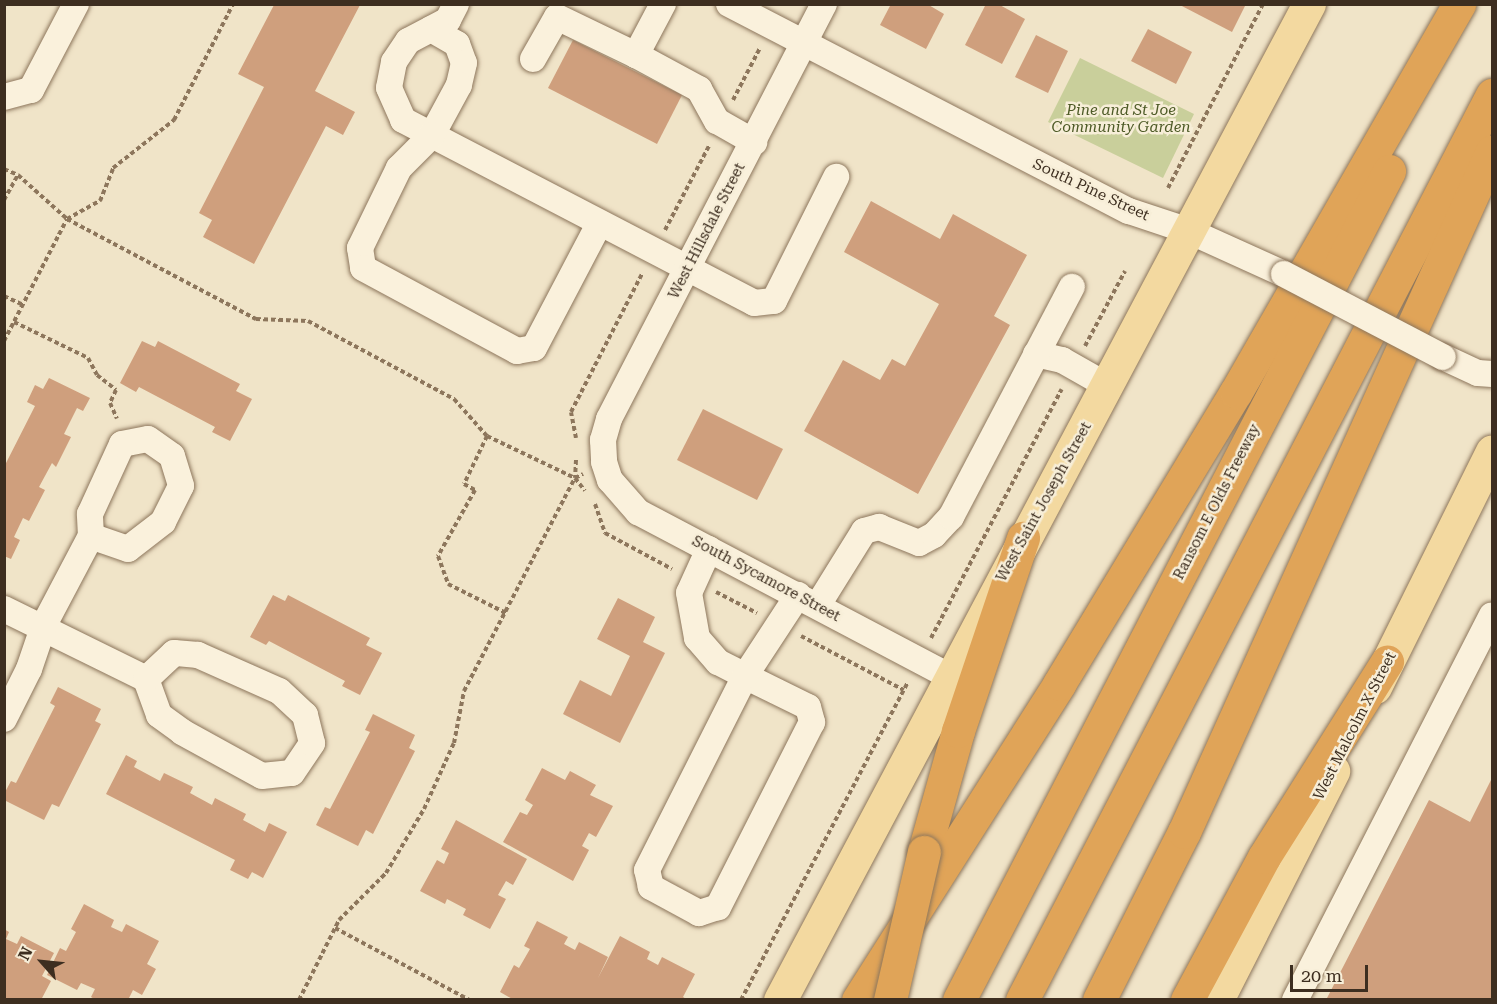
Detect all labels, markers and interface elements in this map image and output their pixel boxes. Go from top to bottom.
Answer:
park label: Pine and St Joe Community Garden [1051,101,1191,136]
street label: South Pine Street [1030,155,1152,225]
street label: West Hillsdale Street [665,160,749,302]
street label: West Saint Joseph Street [993,419,1095,585]
street label: Ransom E Olds Freeway [1170,421,1264,583]
street label: South Sycamore Street [689,532,843,626]
street label: West Malcolm X Street [1310,649,1400,803]
north arrow [12,932,72,992]
text: N [14,944,37,963]
scale bar [1293,953,1371,991]
text: 20 m [1301,965,1342,986]

